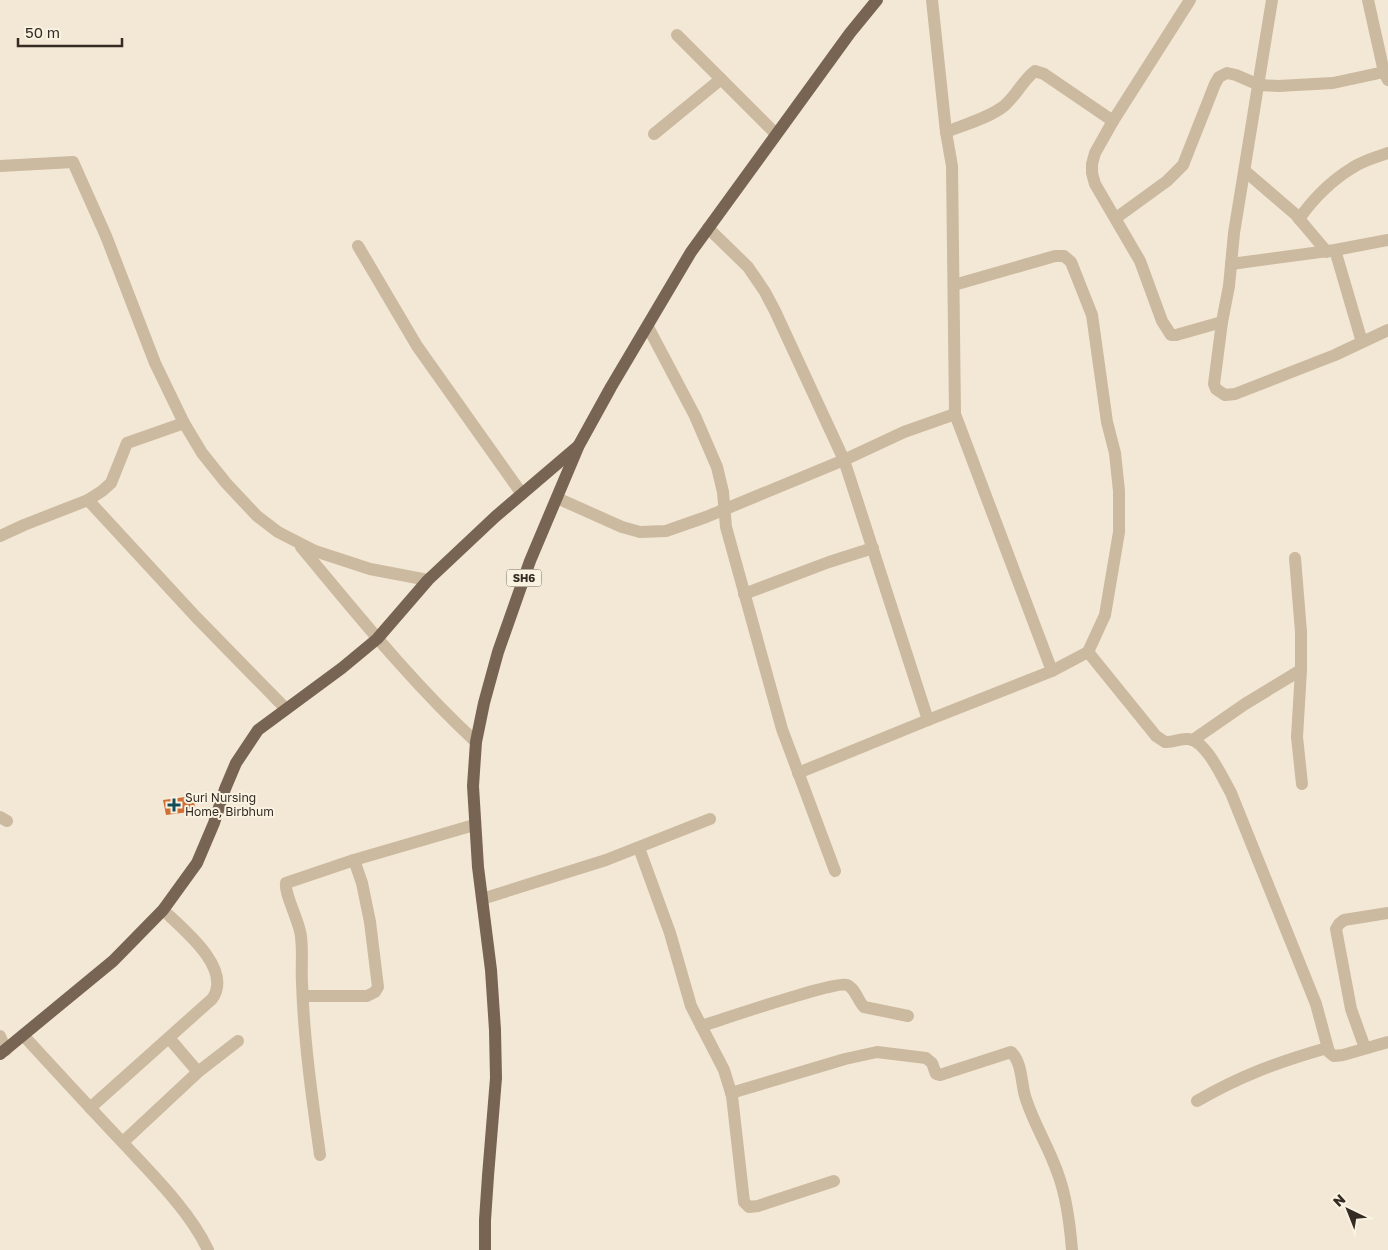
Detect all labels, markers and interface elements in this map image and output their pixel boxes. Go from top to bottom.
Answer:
scale bar [18,15,121,47]
text: 50 m [25,23,60,41]
road number: SH6 [506,570,542,586]
place label: Suri Nursing Home, Birbhum [185,790,274,819]
marker: Suri Nursing Home, Birbhum [167,798,181,812]
north arrow [1323,1185,1373,1235]
text: N [1329,1190,1348,1210]

